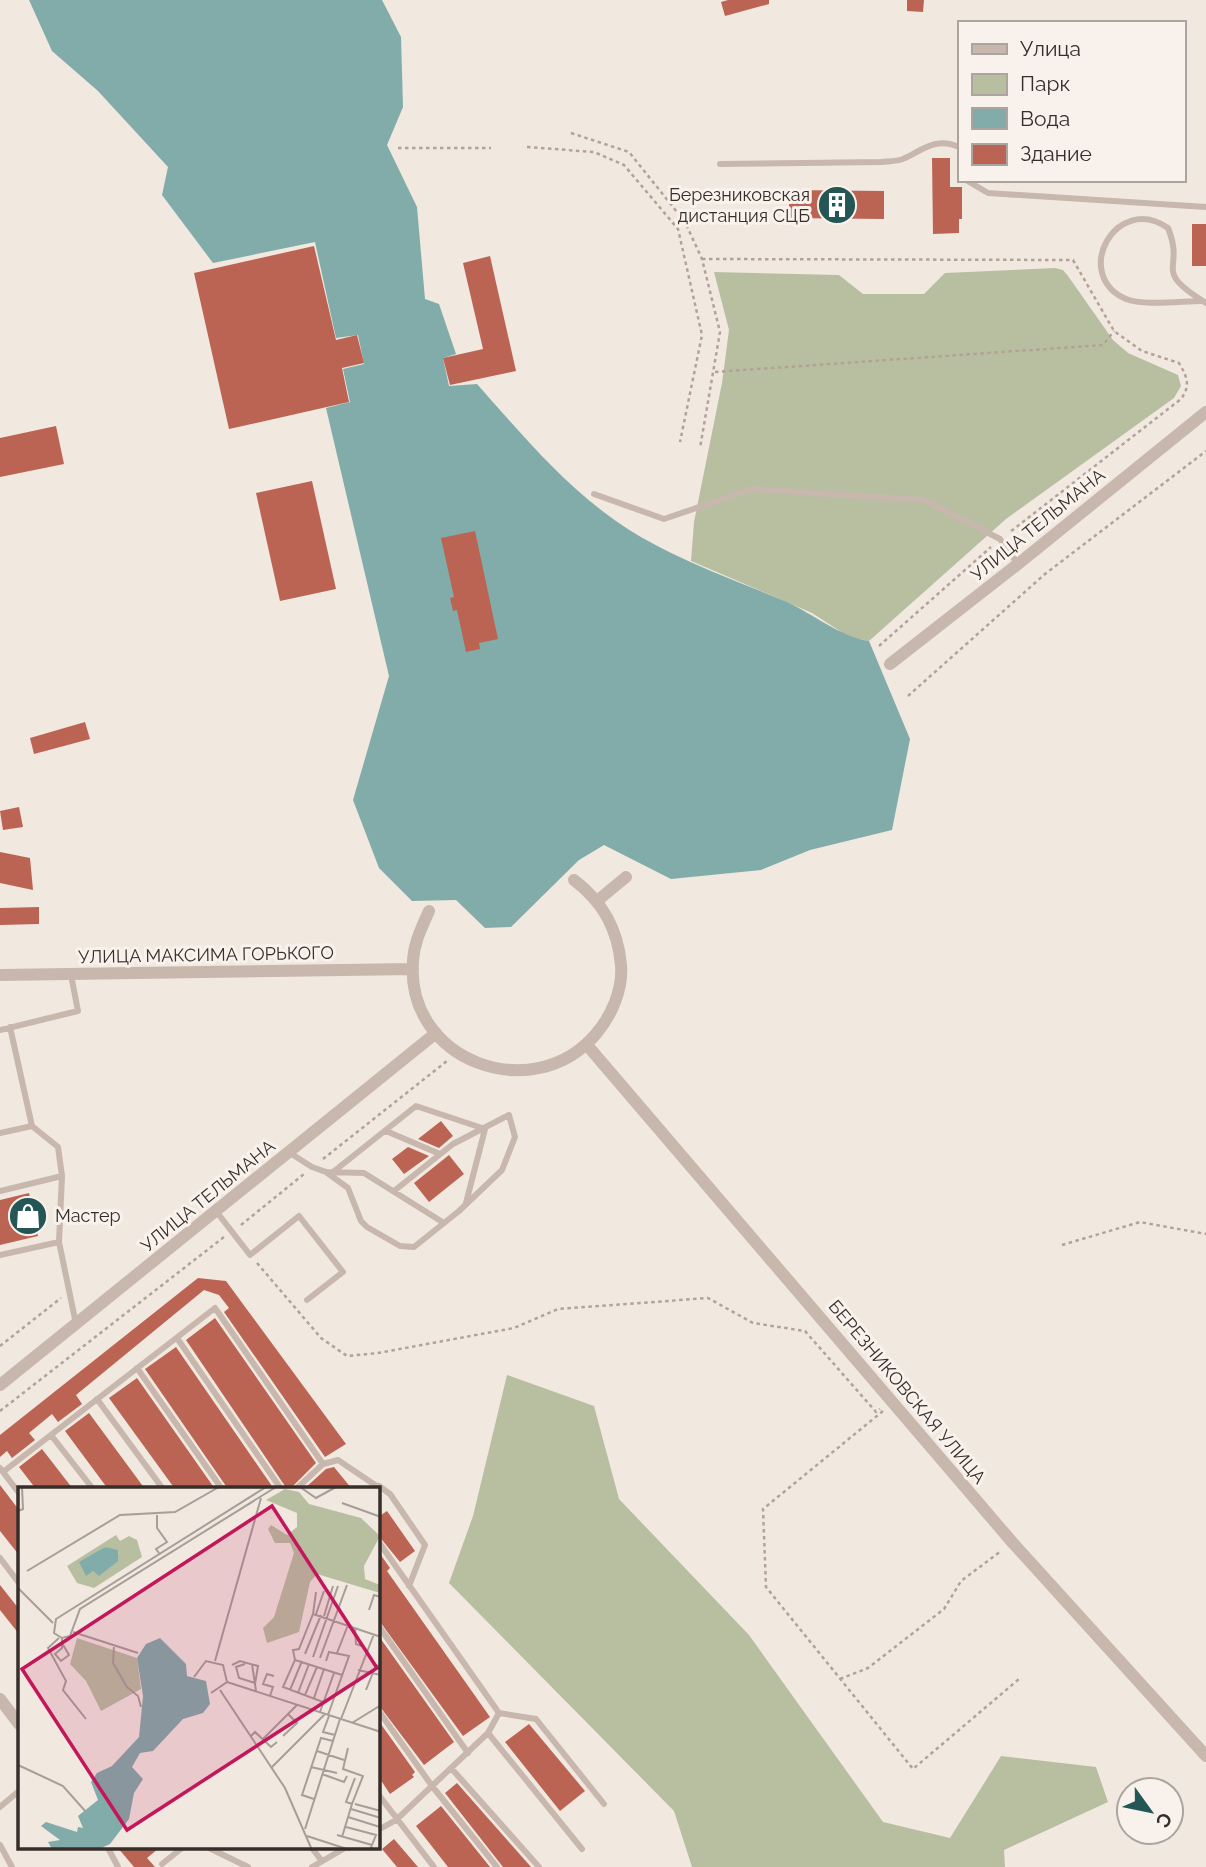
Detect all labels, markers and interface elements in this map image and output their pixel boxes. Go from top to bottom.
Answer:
legend [958,21,1185,182]
text: Улица [1020,36,1081,61]
text: Парк [1020,71,1070,96]
text: Вода [1020,106,1070,131]
text: Здание [1020,141,1092,166]
place label: Березниковская дистанция СЦБ [669,184,810,226]
building icon: Березниковская дистанция СЦБ [816,184,858,226]
street label: УЛИЦА ТЕЛЬМАНА [967,464,1109,585]
street label: УЛИЦА МАКСИМА ГОРЬКОГО [78,942,334,967]
street label: УЛИЦА ТЕЛЬМАНА [137,1135,279,1256]
shop icon: Мастер [7,1195,49,1237]
place label: Мастер [55,1205,121,1226]
street label: БЕРЕЗНИКОВСКАЯ УЛИЦА [824,1296,990,1488]
inset map [18,1487,380,1850]
north arrow [1115,1776,1185,1846]
text: С [1151,1809,1177,1832]

